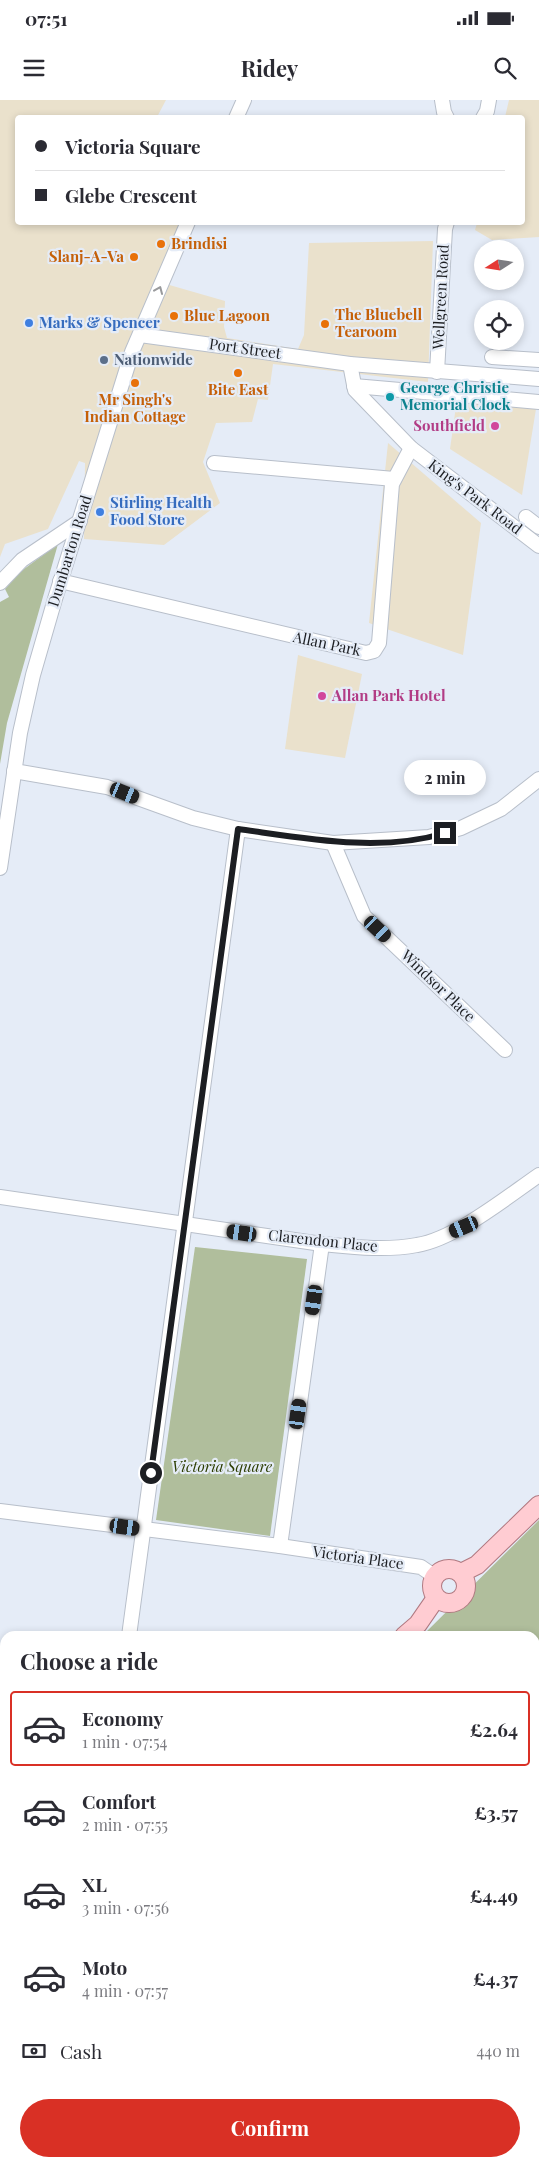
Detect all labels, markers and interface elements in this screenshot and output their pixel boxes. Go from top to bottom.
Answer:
text: 07:51 [25,5,67,31]
text: Ridey [241,53,298,83]
icon: menu [20,54,48,82]
icon: search [491,54,519,82]
text: Victoria Square [65,133,201,159]
text: Glebe Crescent [65,182,197,208]
place label: Brindisi [171,233,228,253]
marker: Brindisi [155,238,167,250]
north arrow [474,240,524,290]
map controls [474,240,524,350]
street label: Wellgreen Road [427,244,453,351]
place label: Slanj-A-Va [49,246,124,266]
marker: Slanj-A-Va [128,251,140,263]
one-way arrow [153,286,164,295]
button: locate [474,300,524,350]
place label: The Bluebell Tearoom [335,304,422,341]
place label: Blue Lagoon [184,305,271,325]
marker: Blue Lagoon [168,310,180,322]
place label: Marks & Spencer [39,312,160,332]
marker: Marks & Spencer [23,317,35,329]
marker: The Bluebell Tearoom [319,318,331,330]
street label: Port Street [208,333,283,363]
place label: Nationwide [114,349,193,369]
marker: Nationwide [98,354,110,366]
marker: Bite East [232,367,244,379]
marker: Mr Singh's Indian Cottage [129,377,141,389]
place label: George Christie Memorial Clock [400,377,511,414]
place label: Bite East [208,379,269,399]
place label: Mr Singh's Indian Cottage [84,389,186,426]
marker: George Christie Memorial Clock [384,391,396,403]
place label: Southfield [413,415,485,435]
marker: Southfield [489,420,501,432]
street label: King's Park Road [425,454,527,538]
street label: Dumbarton Road [43,492,96,609]
place label: Stirling Health Food Store [110,492,212,529]
marker: Stirling Health Food Store [94,506,106,518]
street label: Allan Park [290,626,364,660]
place label: Allan Park Hotel [331,685,446,705]
marker: Allan Park Hotel [316,690,328,702]
callout: 2 min [404,760,486,796]
text: 2 min [424,767,466,788]
car [108,780,141,806]
route end [434,822,456,844]
car [361,913,394,945]
street label: Windsor Place [397,944,480,1026]
car [447,1214,480,1240]
car [226,1223,257,1243]
street label: Clarendon Place [267,1224,379,1256]
car [304,1284,323,1316]
car [288,1398,307,1430]
park label: Victoria Square [172,1456,273,1476]
route start [140,1462,162,1484]
car [109,1517,140,1537]
street label: Victoria Place [310,1541,405,1573]
text: Choose a ride [20,1646,158,1676]
text: Economy [82,1705,163,1731]
icon: car [22,1706,67,1751]
text: £2.64 [470,1716,518,1742]
text: 1 min · 07:54 [82,1731,167,1752]
text: Comfort [82,1788,156,1814]
icon: car [22,1789,67,1834]
text: £3.57 [474,1799,518,1825]
text: 2 min · 07:55 [82,1814,168,1835]
text: XL [82,1871,107,1897]
icon: car [22,1872,67,1917]
text: £4.49 [470,1882,518,1908]
text: 3 min · 07:56 [82,1897,169,1918]
text: Moto [82,1954,127,1980]
icon: car [22,1955,67,2000]
text: £4.37 [473,1965,518,1991]
text: 4 min · 07:57 [82,1980,168,2001]
icon: cash [20,2037,48,2065]
text: Cash [60,2038,102,2064]
text: 440 m [476,2040,520,2061]
button: Confirm [20,2099,520,2157]

